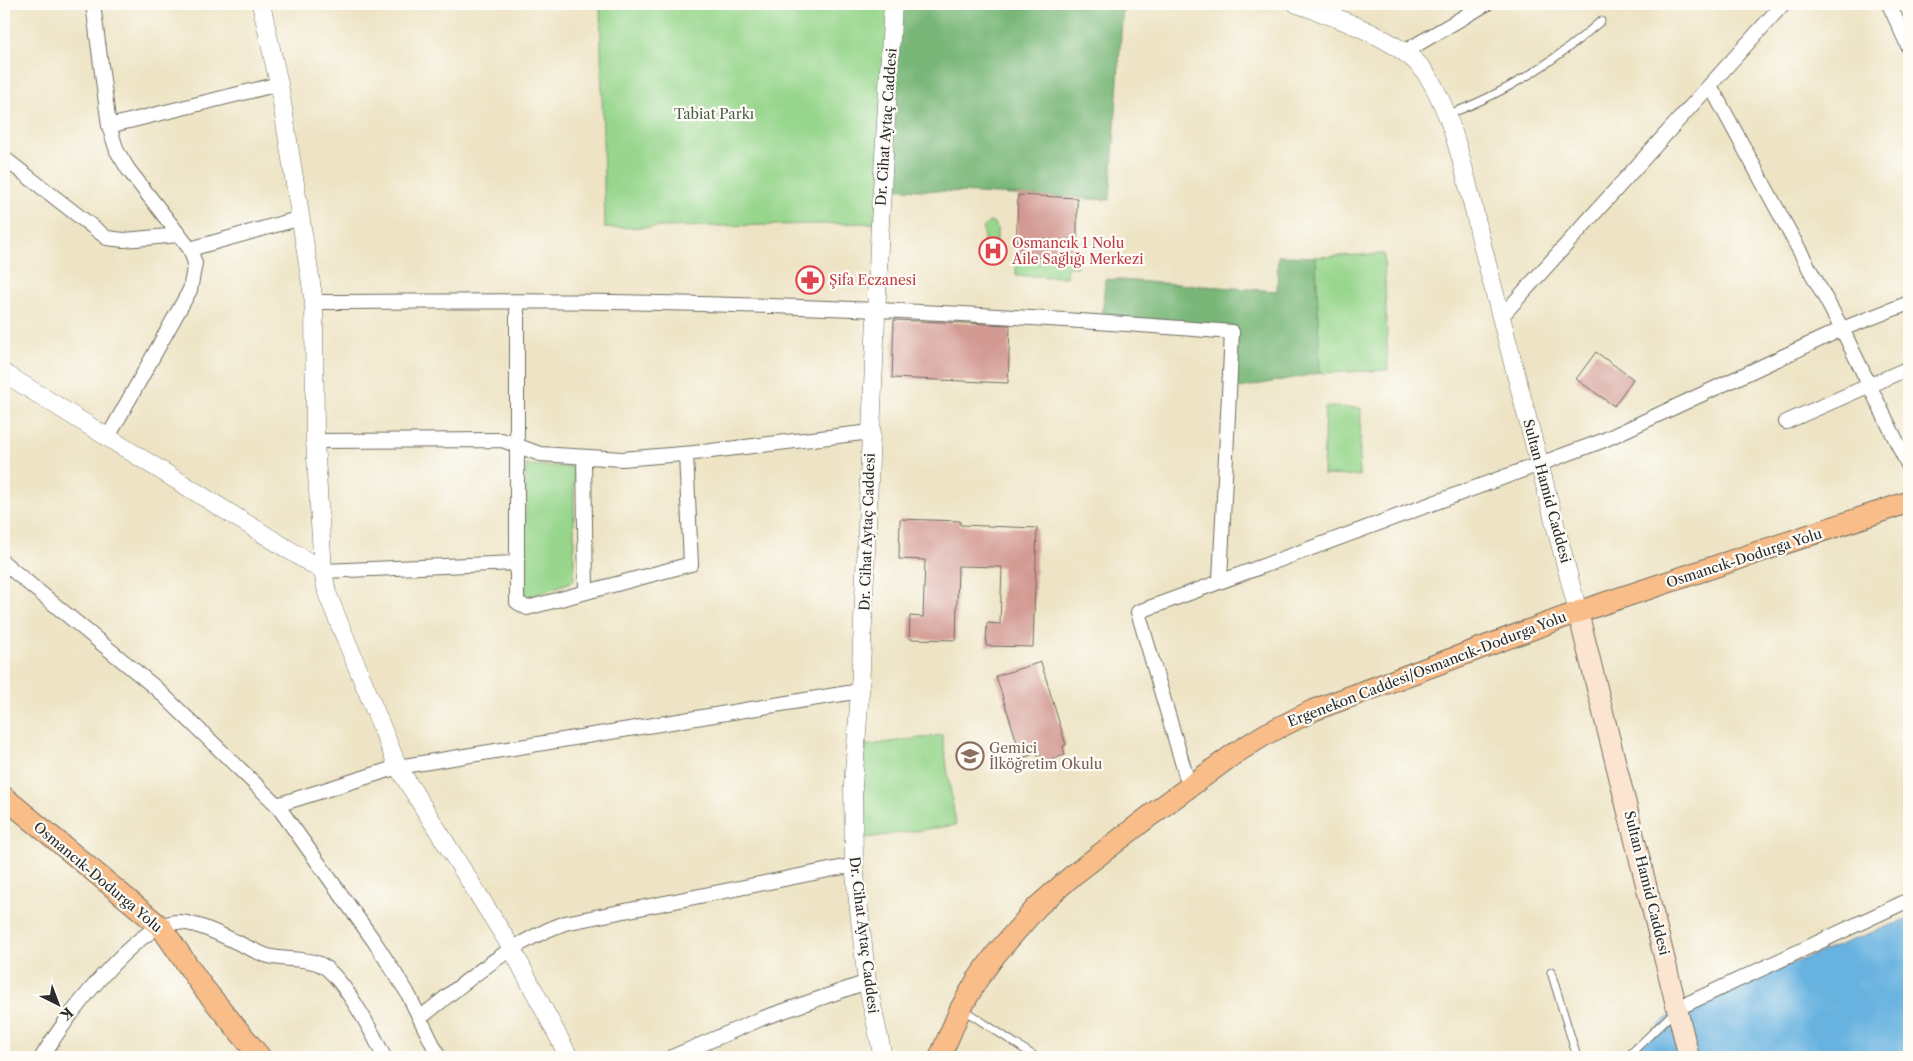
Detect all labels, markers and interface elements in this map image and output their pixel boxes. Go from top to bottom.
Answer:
street label: Dr. Cihat Aytaç Caddesi [872,48,900,206]
park label: Tabiat Parkı [674,105,754,123]
place label: Osmancık 1 Nolu Aile Sağlığı Merkezi [1011,234,1143,268]
hospital icon: Osmancık 1 Nolu Aile Sağlığı Merkezi [978,236,1008,266]
pharmacy icon: Şifa Eczanesi [795,265,825,295]
place label: Şifa Eczanesi [829,271,916,289]
street label: Sultan Hamid Caddesi [1519,417,1575,565]
street label: Dr. Cihat Aytaç Caddesi [855,453,879,611]
street label: Osmancık-Dodurga Yolu [1664,524,1825,592]
street label: Ergenekon Caddesi/Osmancık-Dodurga Yolu [1285,607,1569,731]
place label: Gemici İlköğretim Okulu [989,739,1103,773]
school or university icon: Gemici İlköğretim Okulu [955,741,985,771]
street label: Sultan Hamid Caddesi [1620,809,1674,957]
street label: Osmancık-Dodurga Yolu [30,818,166,936]
street label: Dr. Cihat Aytaç Caddesi [845,856,883,1014]
north arrow [32,978,82,1028]
text: K [56,1003,77,1025]

